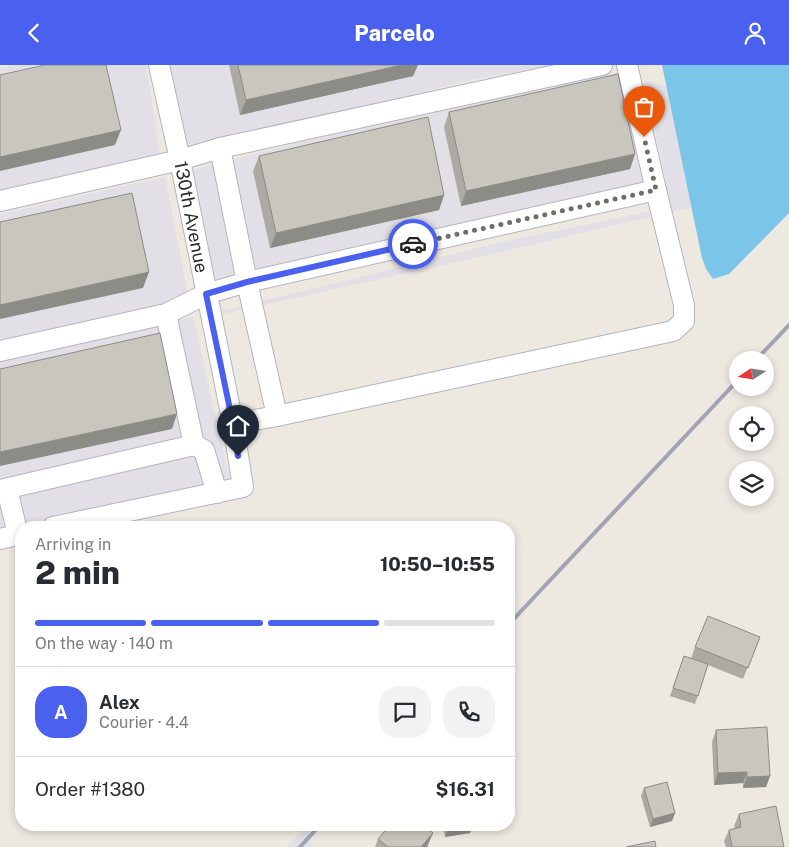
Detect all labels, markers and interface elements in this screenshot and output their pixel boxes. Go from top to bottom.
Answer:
icon: back [20,19,48,47]
icon: person [741,19,769,47]
text: Parcelo [354,20,435,46]
pin [623,86,665,137]
icon: bag [630,93,658,121]
street label: 130th Avenue [170,159,213,274]
courier [388,219,438,269]
icon: car [399,230,427,258]
north arrow [729,351,774,396]
map controls [729,351,774,506]
pin [217,405,259,456]
button: locate [729,406,774,451]
icon: home [224,412,252,440]
button: layers [729,461,774,506]
text: Arriving in [35,535,111,554]
text: 10:50–10:55 [380,553,495,575]
text: 2 min [35,554,120,591]
text: On the way · 140 m [35,634,173,653]
button: chat [379,686,431,738]
button: phone [443,686,495,738]
text: Alex [99,691,140,713]
text: A [54,701,68,723]
text: Courier · 4.4 [99,713,189,732]
text: Order #1380 [35,778,145,800]
text: $16.31 [436,778,495,800]

